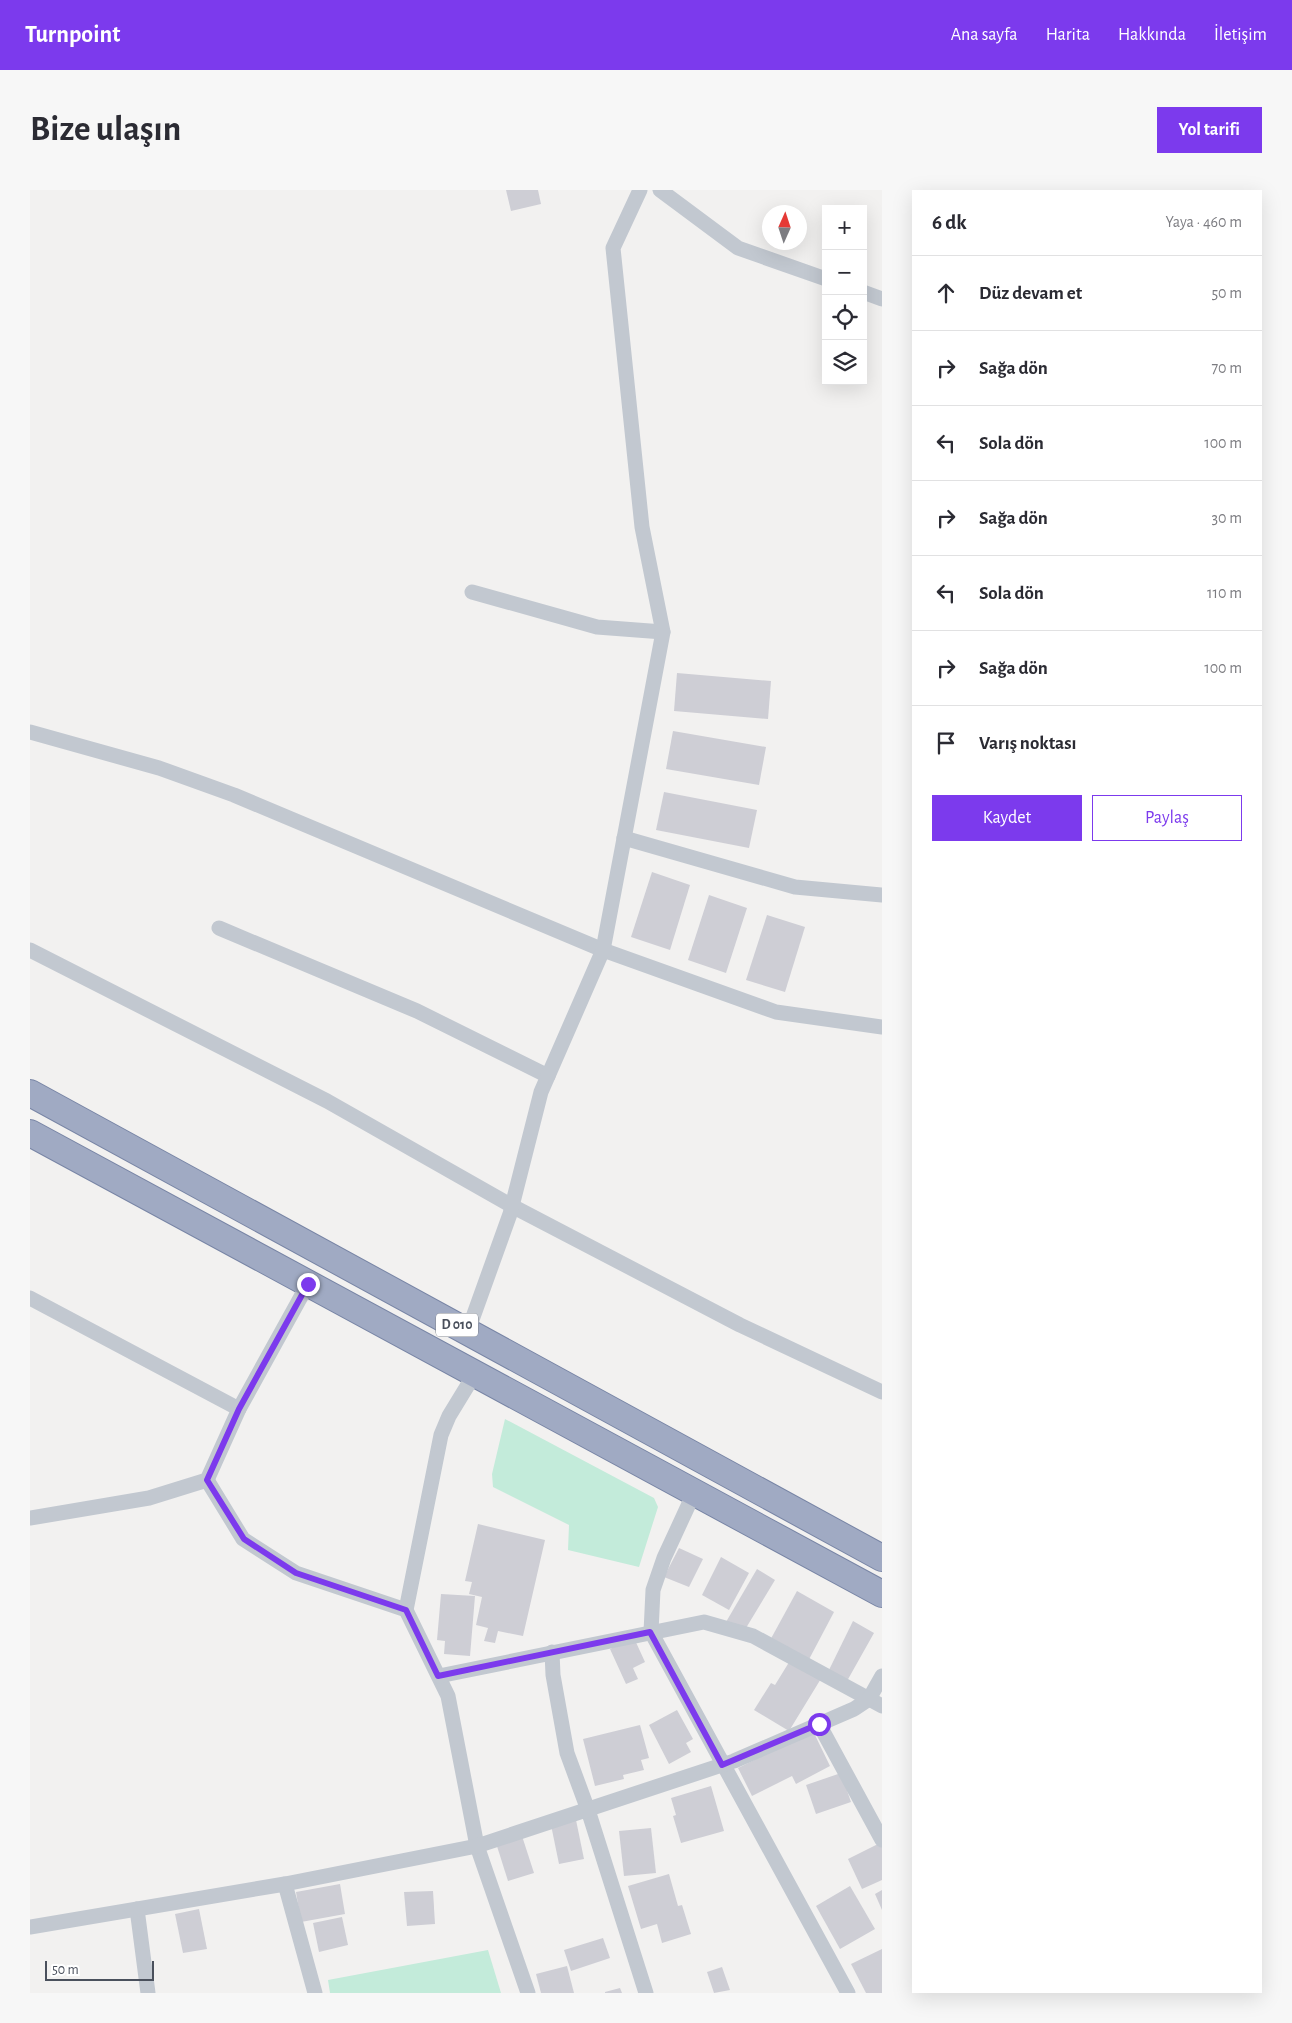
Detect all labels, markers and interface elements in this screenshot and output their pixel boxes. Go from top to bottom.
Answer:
text: Turnpoint [25,23,120,47]
text: Ana sayfa [951,26,1018,44]
text: Harita [1046,26,1090,44]
text: Hakkında [1118,26,1186,44]
text: İletişim [1214,26,1267,44]
button: Yol tarifi [1157,107,1262,153]
text: Bize ulaşın [30,112,181,147]
north arrow [762,205,807,250]
map controls [822,205,867,385]
button: + [822,205,867,250]
text: 6 dk [932,212,967,233]
text: Yaya · 460 m [1165,214,1242,230]
button: − [822,250,867,295]
icon: ahead [932,279,960,307]
text: Düz devam et [979,284,1082,303]
text: 50 m [1211,285,1242,301]
button: locate [822,295,867,340]
button: layers [822,340,867,385]
icon: right [932,354,960,382]
text: Sağa dön [979,359,1048,378]
text: 70 m [1211,360,1242,376]
icon: left [932,429,960,457]
text: Sola dön [979,434,1044,453]
text: 100 m [1204,435,1242,451]
icon: right [932,504,960,532]
text: Sağa dön [979,509,1048,528]
text: 30 m [1212,510,1242,526]
icon: left [932,579,960,607]
text: Sola dön [979,584,1044,603]
text: 110 m [1207,585,1242,601]
icon: right [932,654,960,682]
text: Sağa dön [979,659,1048,678]
text: 100 m [1204,660,1242,676]
icon: arrive [932,729,960,757]
text: Varış noktası [979,734,1077,753]
button: Kaydet [932,795,1082,841]
button: Paylaş [1092,795,1242,841]
route end [297,1273,320,1296]
road number: D 010 [436,1314,478,1336]
route start [808,1713,831,1736]
scale bar [45,1958,154,1981]
text: 50 m [52,1963,79,1977]

